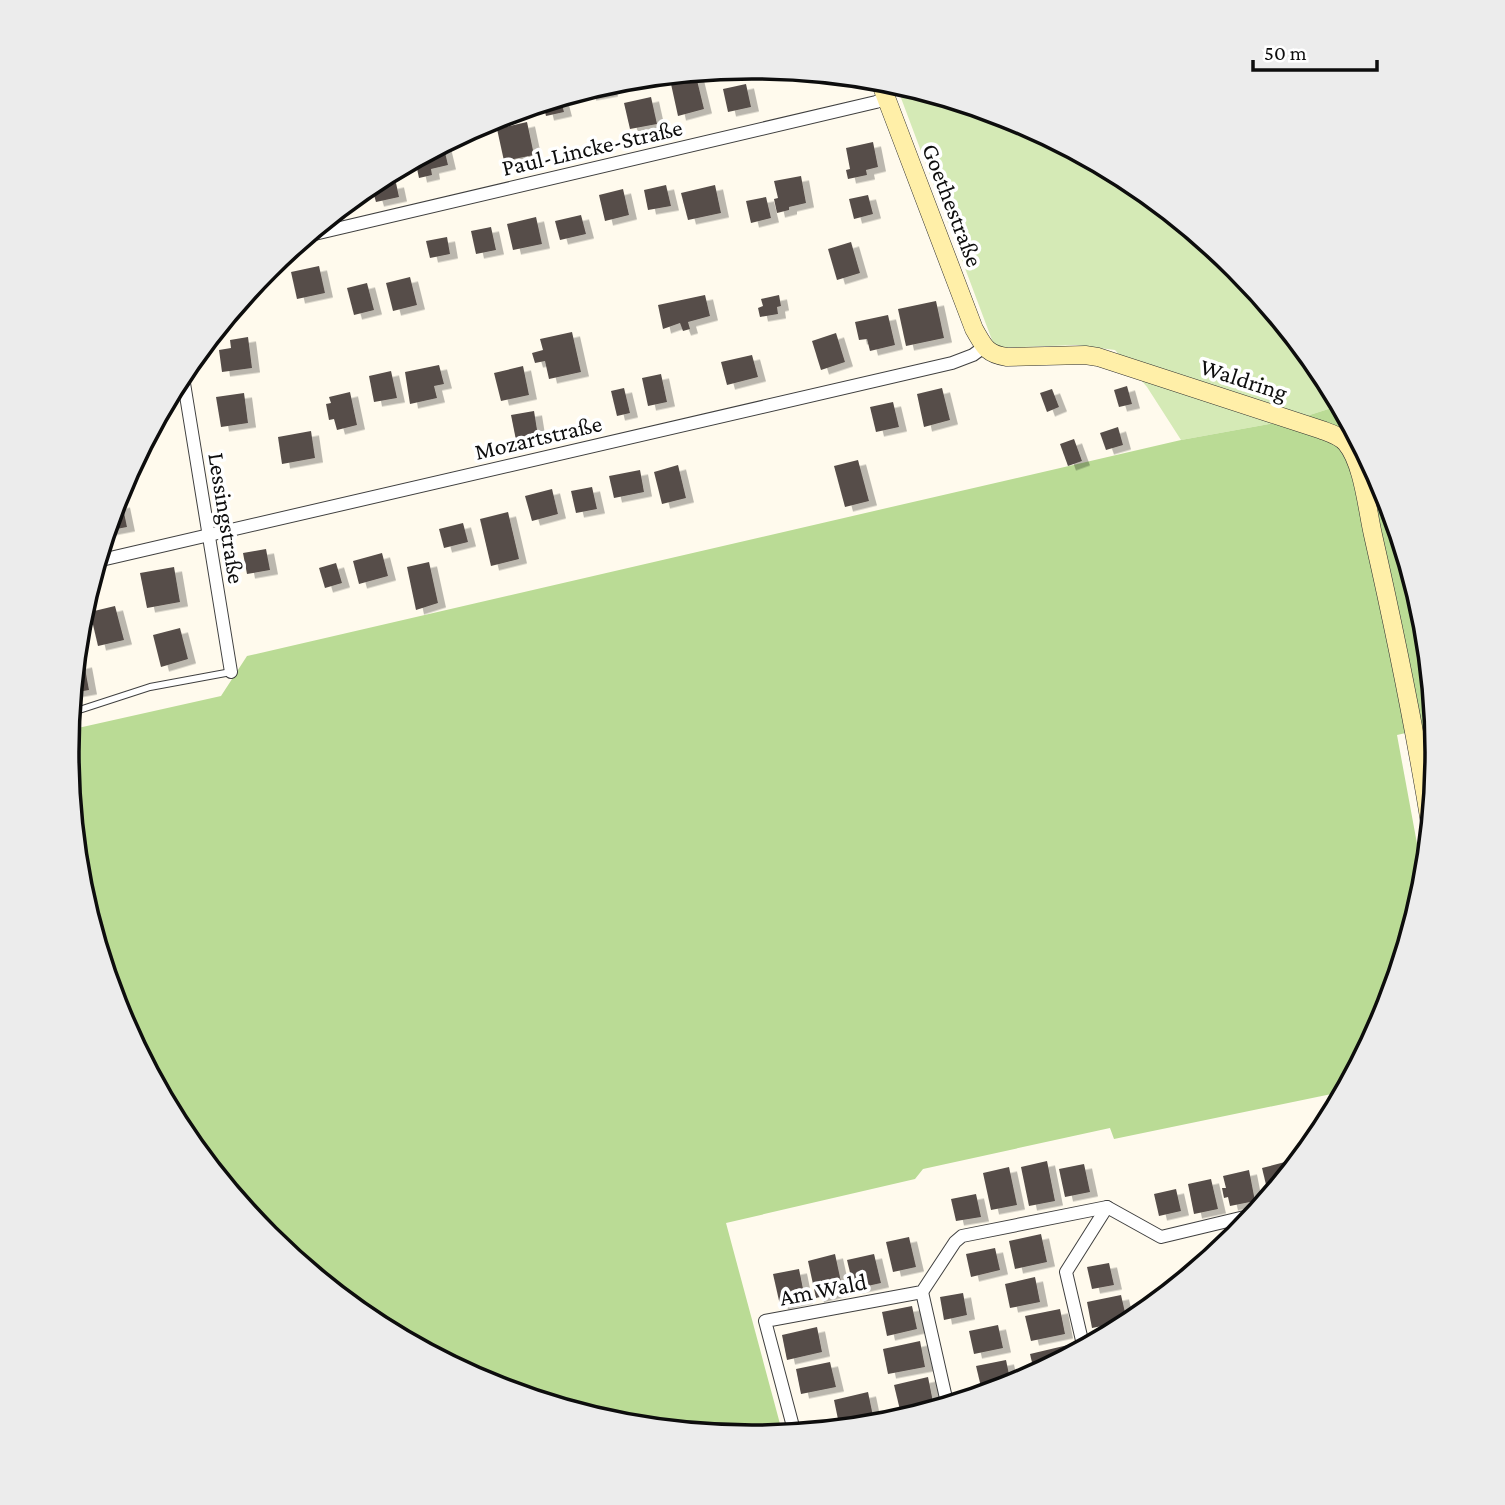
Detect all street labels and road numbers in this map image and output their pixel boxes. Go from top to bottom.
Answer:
street label: Paul-Lincke-Straße [499,113,685,181]
street label: Goethestraße [917,140,989,270]
street label: Waldring [1197,352,1291,406]
street label: Mozartstraße [472,409,604,465]
street label: Lessingstraße [203,450,251,586]
street label: Am Wald [777,1267,869,1311]

